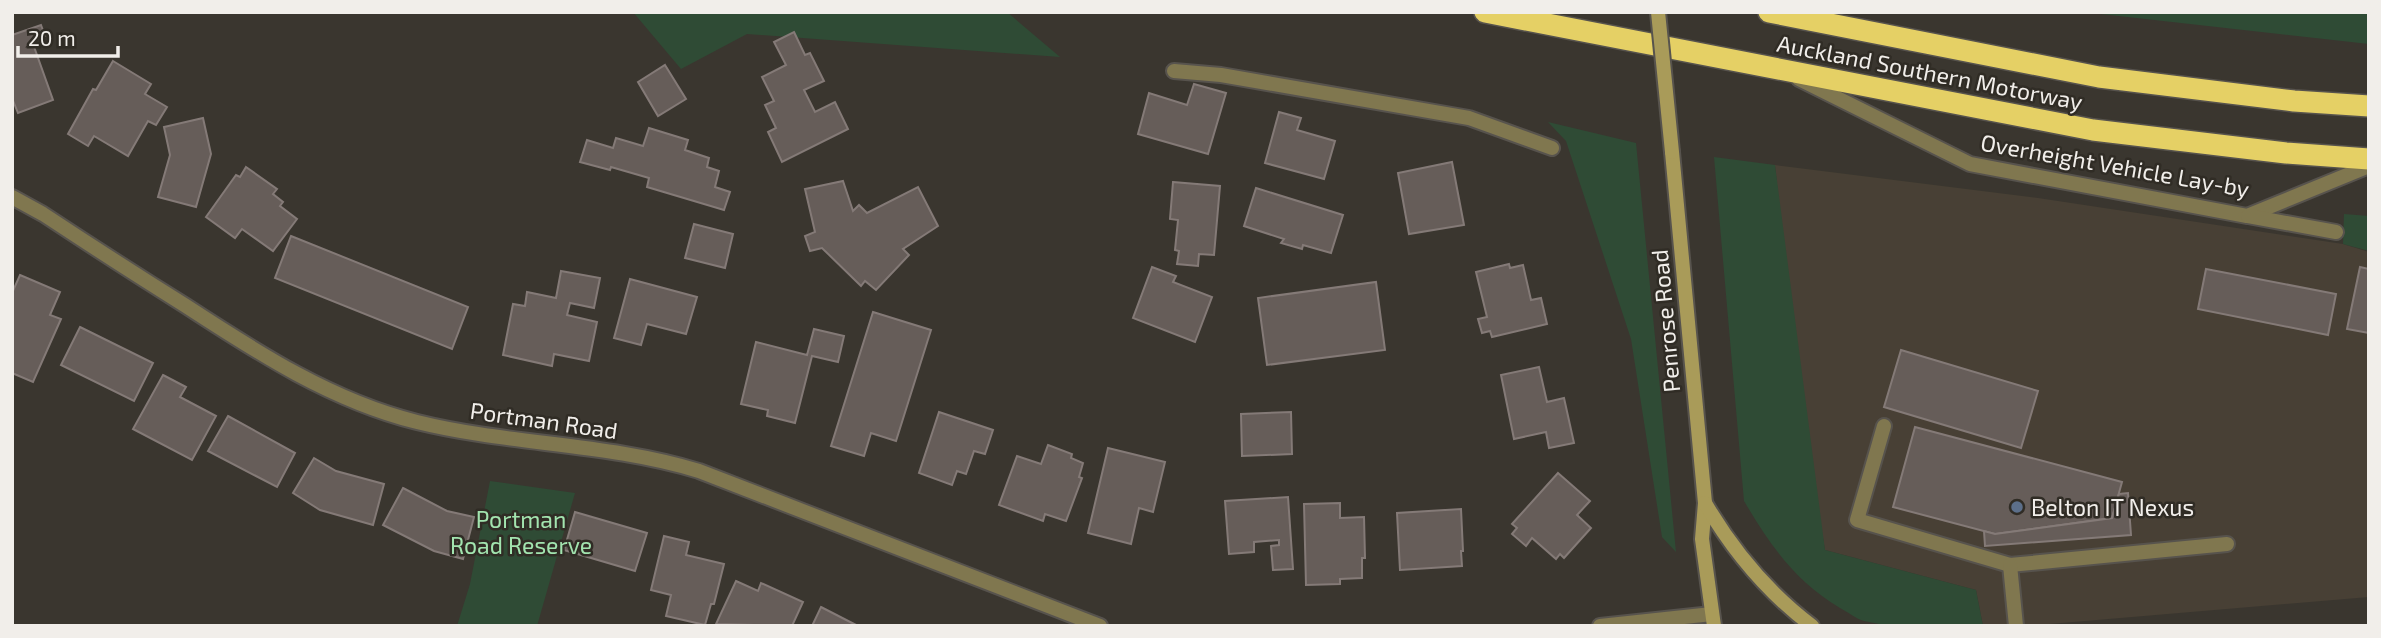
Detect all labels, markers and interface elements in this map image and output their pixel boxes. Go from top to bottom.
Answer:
scale bar [18,14,117,58]
text: 20 m [28,25,76,50]
street label: Auckland Southern Motorway [1775,29,2085,115]
street label: Overheight Vehicle Lay-by [1979,128,2251,202]
street label: Penrose Road [1645,248,1685,394]
street label: Portman Road [468,396,620,444]
place label: Belton IT Nexus [2031,493,2194,521]
marker: Belton IT Nexus [2009,499,2025,515]
park label: Portman Road Reserve [450,505,592,559]

